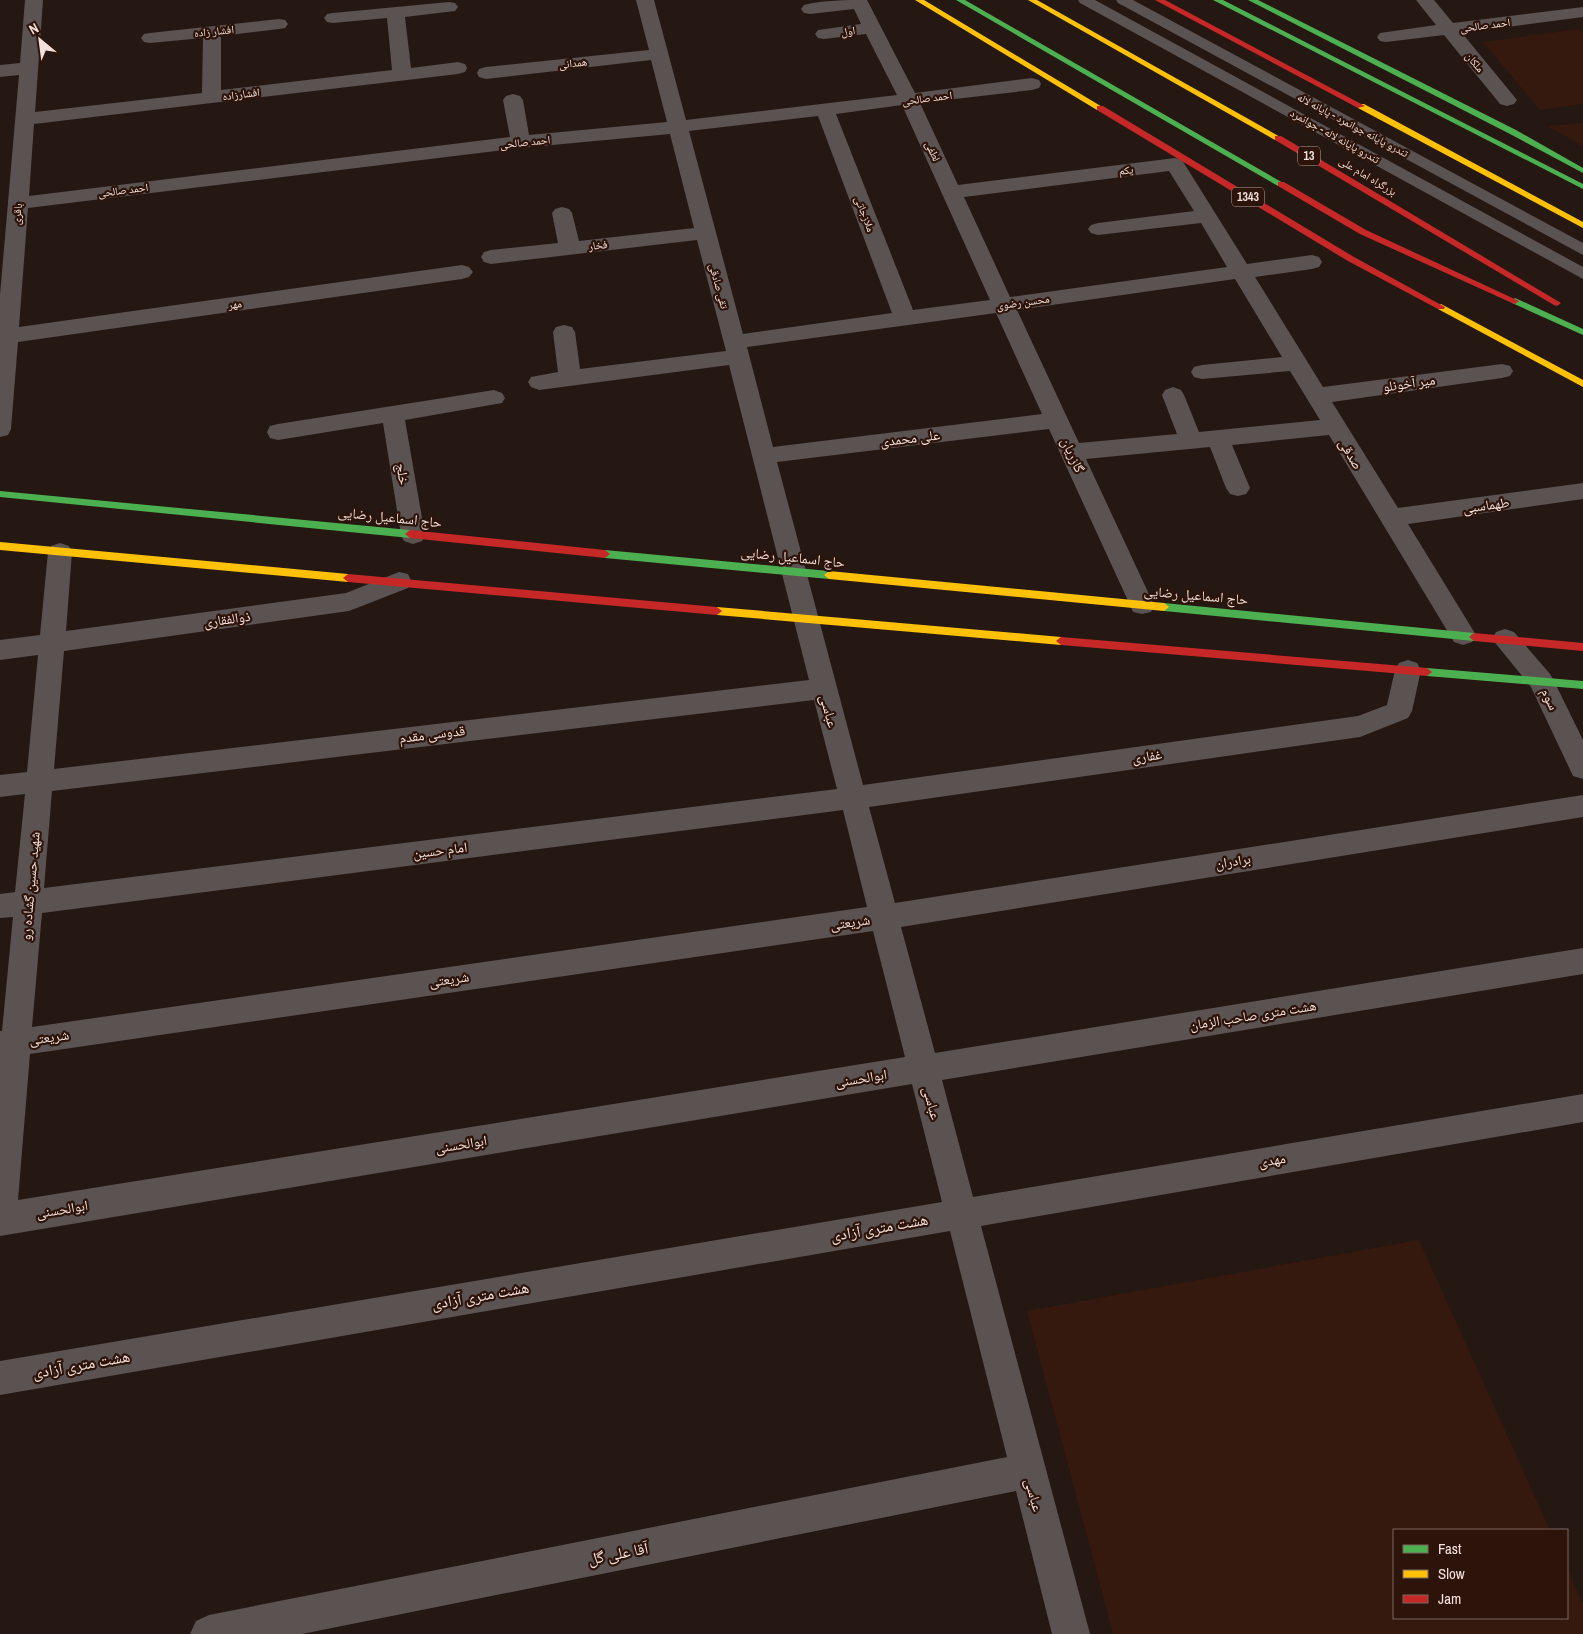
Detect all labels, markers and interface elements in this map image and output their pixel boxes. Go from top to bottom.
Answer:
north arrow [15,15,65,65]
street label: احمد صالحی [1459,15,1511,35]
text: N [26,19,42,39]
street label: افشار زاده [193,22,235,40]
street label: اول [840,23,856,39]
street label: ملکان [1463,49,1487,75]
street label: همدانی [558,55,588,71]
street label: افشارزاده [222,85,260,103]
street label: احمد صالحی [901,88,953,108]
street label: تندرو پایانه جوانمرد - پایانه لاله [1295,90,1412,161]
street label: تندرو پایانه لاله - جوانمرد [1288,106,1383,167]
street label: احمد صالحی [499,132,551,152]
street label: لطفی [922,138,944,164]
road number: 13 [1298,146,1320,166]
street label: بزرگراه امام علی [1337,153,1399,199]
street label: یکم [1118,162,1135,179]
street label: احمد صالحی [97,180,149,200]
road number: 1343 [1232,188,1264,206]
street label: ملازجاتی [852,194,878,234]
street label: باقری [9,203,25,225]
street label: فخار [587,237,609,253]
street label: تقی صادقی [706,262,732,311]
street label: محسن رضوی [996,291,1050,313]
street label: مهر [226,296,243,312]
street label: میر آخونلو [1382,370,1436,396]
street label: علی محمدی [879,425,941,451]
street label: گازریان [1057,435,1089,476]
street label: صدقی [1335,435,1367,473]
street label: خلج [391,462,414,486]
street label: طهماسبی [1462,493,1510,517]
street label: حاج اسماعیل رضایی [337,503,443,532]
street label: حاج اسماعیل رضایی [740,543,846,572]
street label: حاج اسماعیل رضایی [1143,581,1249,610]
street label: ذوالفقاری [202,607,252,631]
street label: سوم [1536,685,1563,714]
street label: عباسی [816,692,842,730]
street label: قدوسی مقدم [398,721,466,748]
street label: غفاری [1131,745,1163,767]
street label: شهید حسین گشاده رو [16,831,44,941]
street label: امام حسین [412,838,468,863]
street label: برادران [1214,849,1252,873]
street label: شریعتی [829,910,871,934]
street label: شریعتی [428,967,470,991]
street label: هشت متری صاحب الزمان [1188,996,1318,1034]
street label: شریعتی [28,1025,70,1049]
street label: ابوالحسنی [834,1065,888,1091]
street label: عباسی [919,1084,945,1122]
street label: ابوالحسنی [434,1131,488,1157]
street label: مهدی [1257,1149,1287,1171]
street label: ابوالحسنی [35,1196,89,1222]
street label: هشت متری آزادی [828,1208,930,1246]
street label: هشت متری آزادی [429,1276,531,1314]
street label: هشت متری آزادی [30,1345,132,1383]
street label: عباسی [1021,1476,1047,1514]
legend [1393,1529,1568,1619]
street label: آقا علی گل [586,1536,651,1570]
text: Fast [1438,1538,1462,1559]
text: Slow [1438,1563,1465,1584]
text: Jam [1438,1588,1461,1609]

